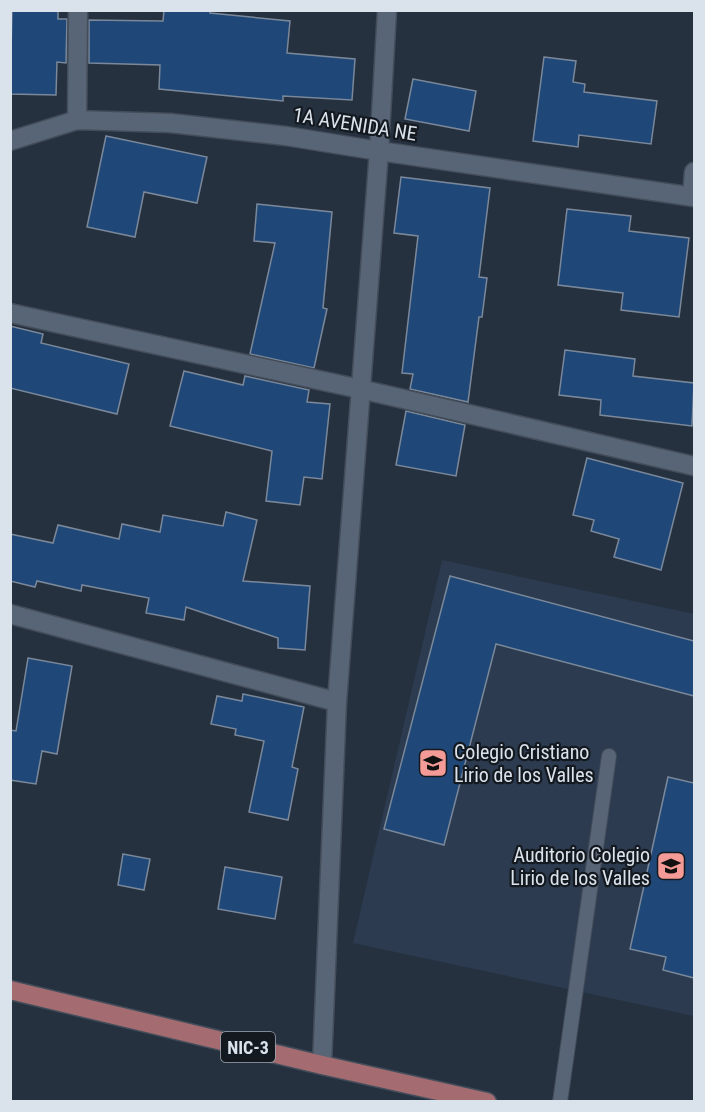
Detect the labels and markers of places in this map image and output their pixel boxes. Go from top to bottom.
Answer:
place label: Colegio Cristiano Lirio de los Valles [454,740,594,787]
school or university icon: Colegio Cristiano Lirio de los Valles [417,747,449,779]
place label: Auditorio Colegio Lirio de los Valles [510,843,650,890]
school or university icon: Auditorio Colegio Lirio de los Valles [655,850,687,882]

